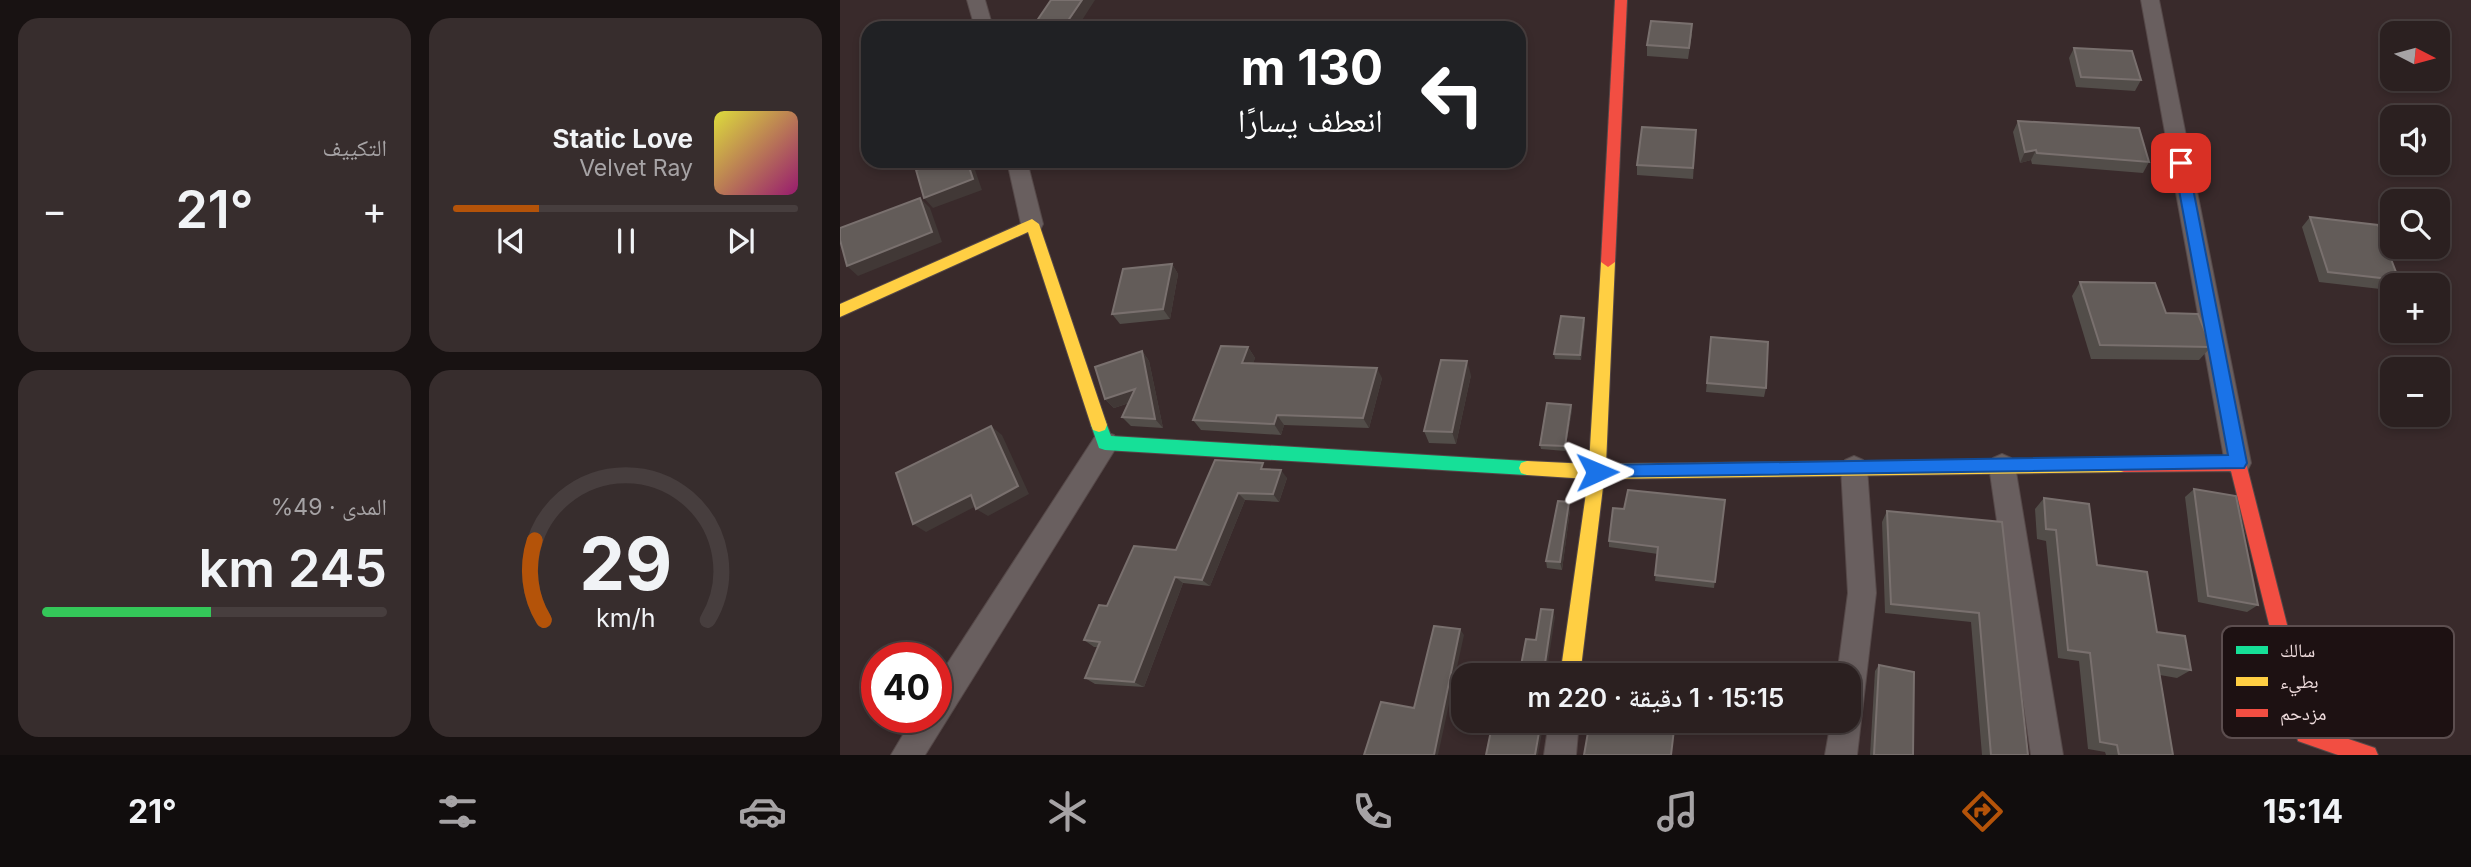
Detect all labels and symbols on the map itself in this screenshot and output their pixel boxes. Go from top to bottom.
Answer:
north arrow [2380,21,2450,91]
pin [2151,133,2211,193]
position arrow [1560,435,1634,509]
legend [2222,626,2454,738]
text: سالك [2280,639,2315,662]
speed limit sign: 40 [861,642,952,733]
text: بطيء [2280,670,2319,697]
text: مزدحم [2280,702,2326,726]

